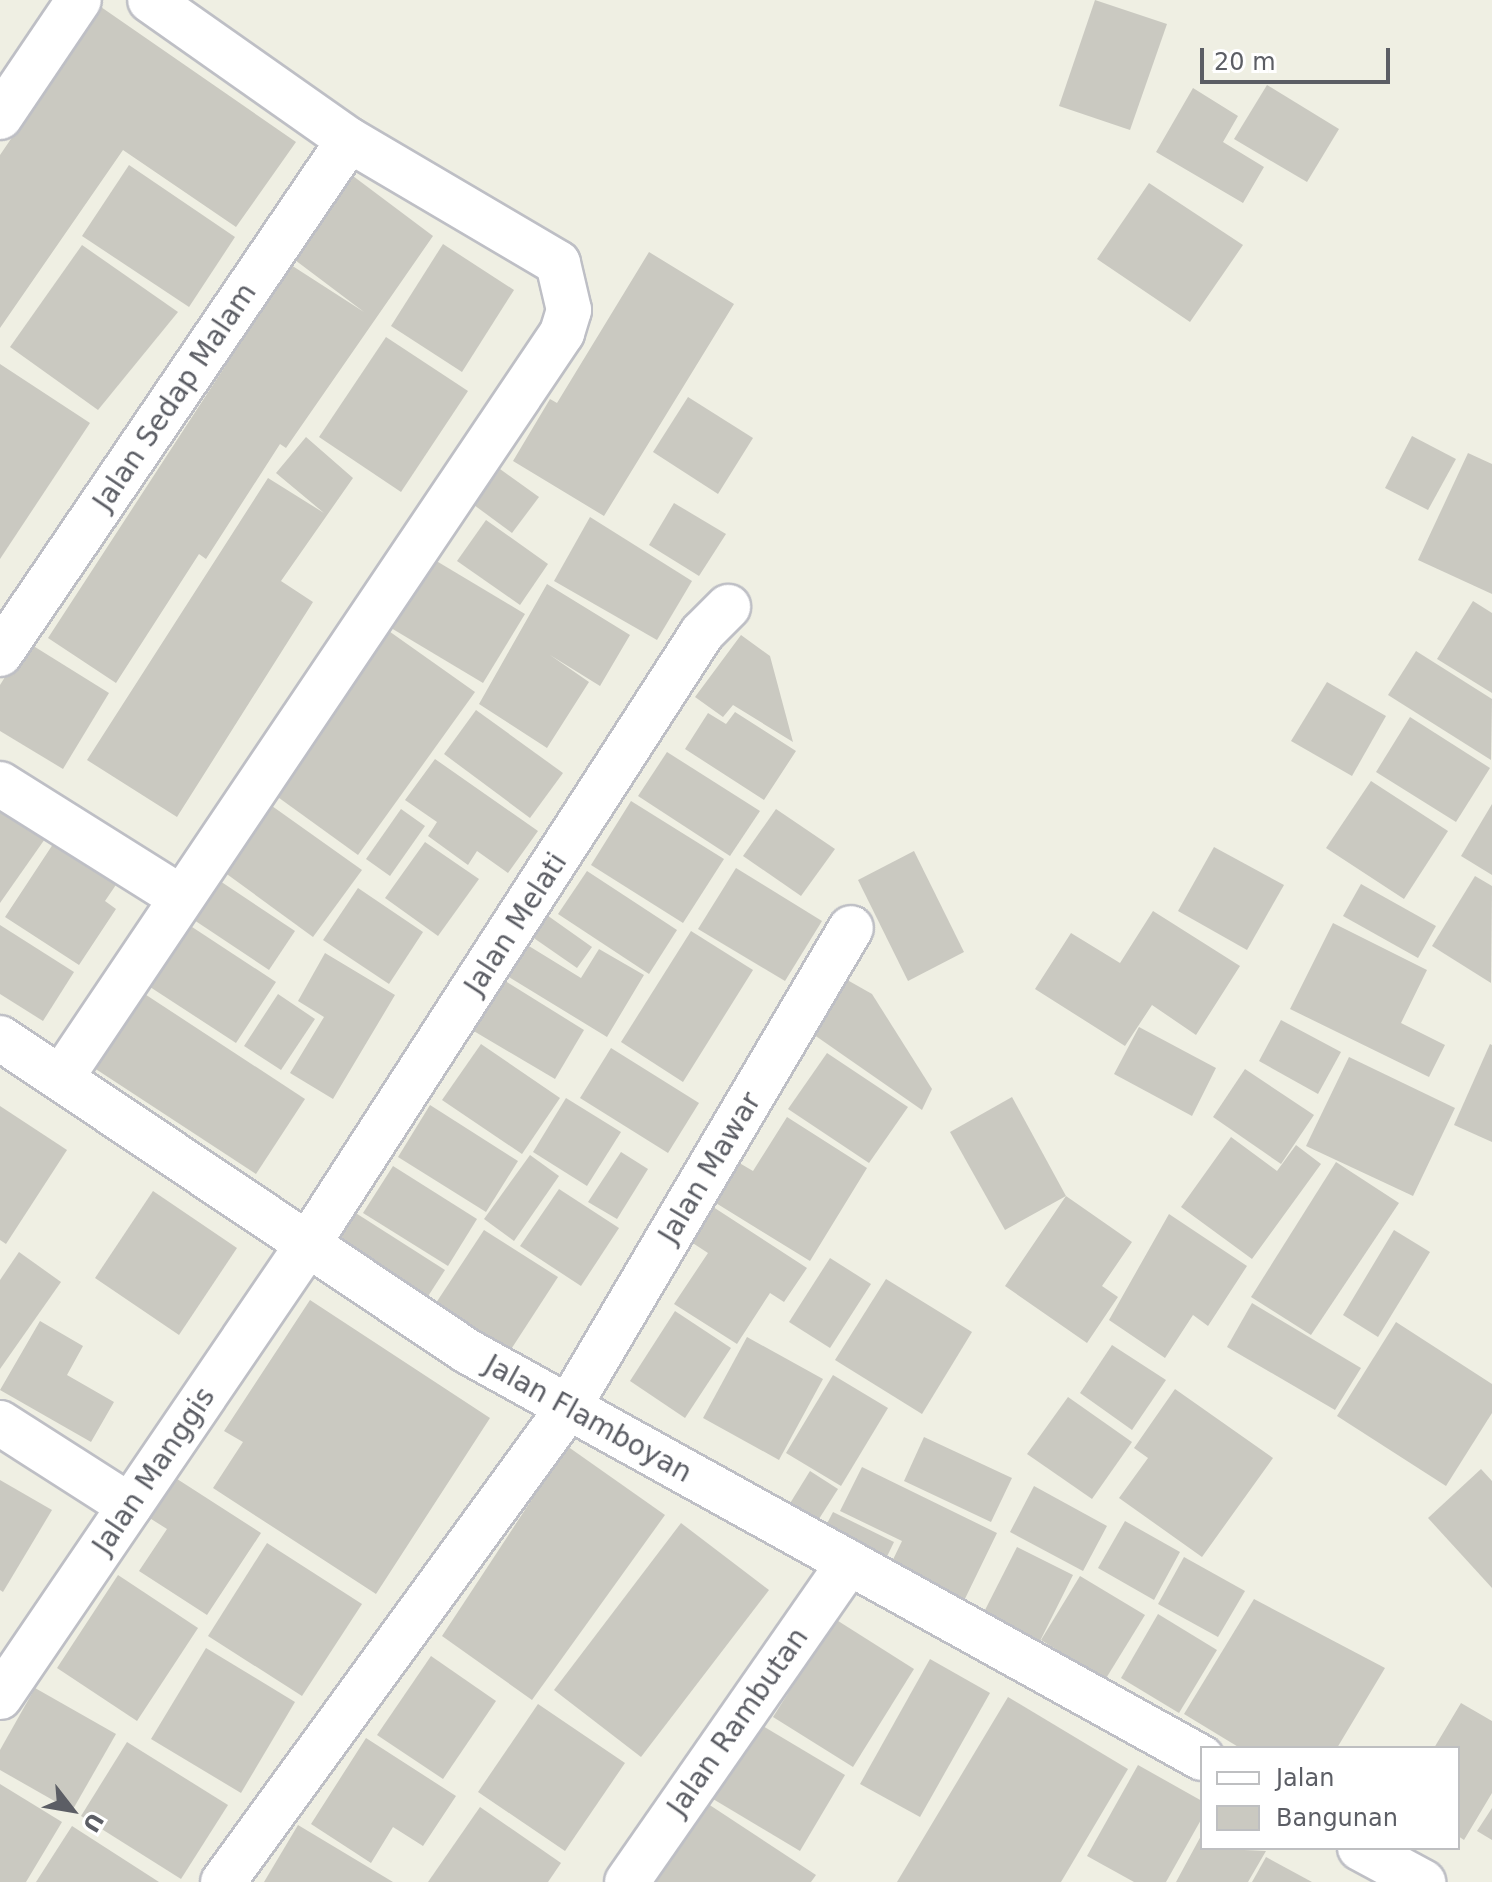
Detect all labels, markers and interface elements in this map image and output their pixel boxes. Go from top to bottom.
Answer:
scale bar [1204,32,1394,82]
text: 20 m [1214,48,1276,76]
street label: Jalan Sedap Malam [86,277,264,517]
street label: Jalan Melati [458,847,574,1001]
street label: Jalan Mawar [652,1087,768,1249]
street label: Jalan Flamboyan [479,1348,697,1490]
street label: Jalan Manggis [86,1381,222,1561]
street label: Jalan Rambutan [661,1622,815,1822]
legend [1200,1746,1460,1850]
text: Jalan [1276,1764,1334,1792]
north arrow [32,1770,112,1850]
text: Bangunan [1276,1804,1398,1832]
text: U [78,1809,108,1837]

